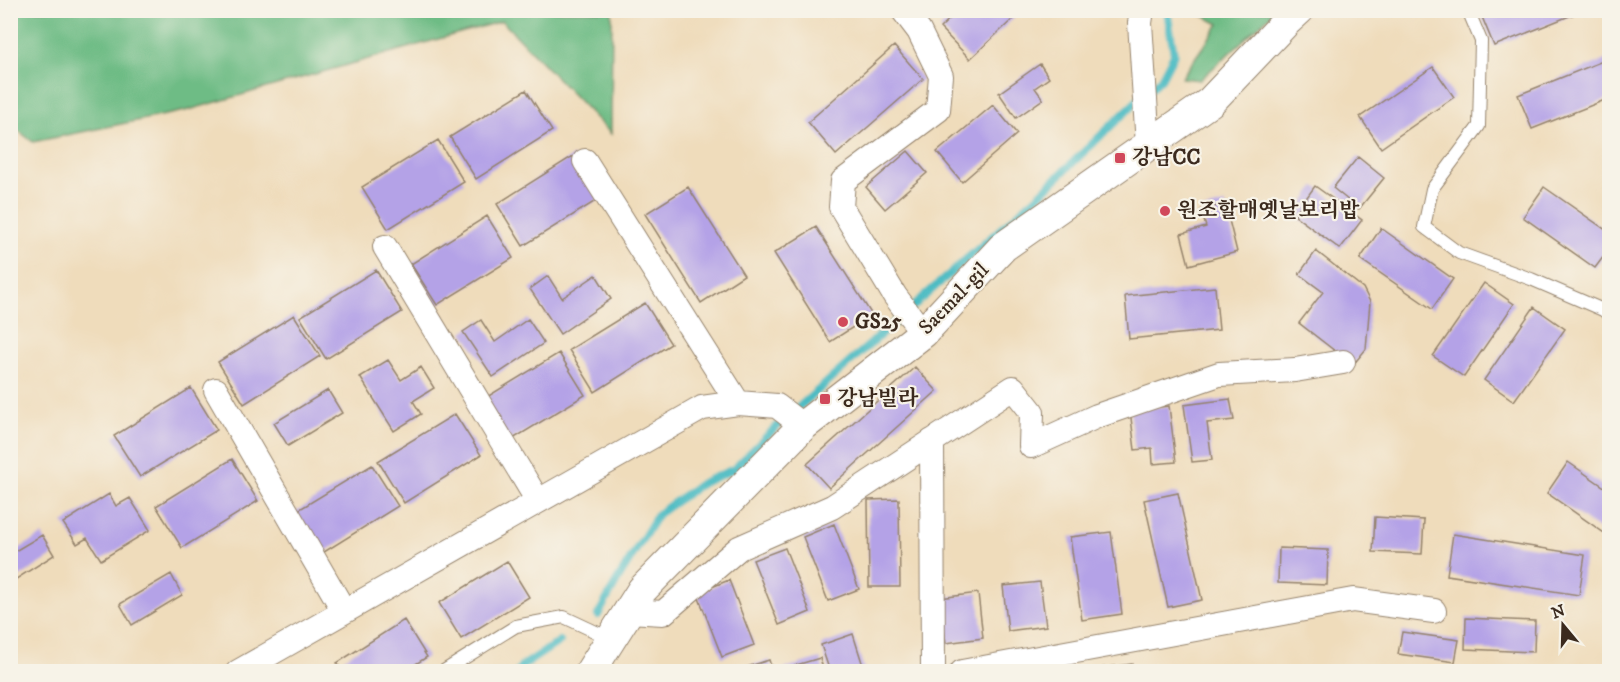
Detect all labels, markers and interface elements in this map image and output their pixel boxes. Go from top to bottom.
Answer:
place label: 강남CC [1132,145,1201,171]
marker: 강남CC [1113,151,1127,165]
place label: 원조할매옛날보리밥 [1177,198,1360,224]
marker: 원조할매옛날보리밥 [1158,204,1172,218]
street label: Saemal-gil [913,257,995,340]
place label: GS25 [855,309,902,335]
marker: GS25 [836,315,850,329]
place label: 강남빌라 [837,386,919,412]
marker: 강남빌라 [818,392,832,406]
north arrow [1533,595,1593,655]
text: N [1549,600,1568,623]

